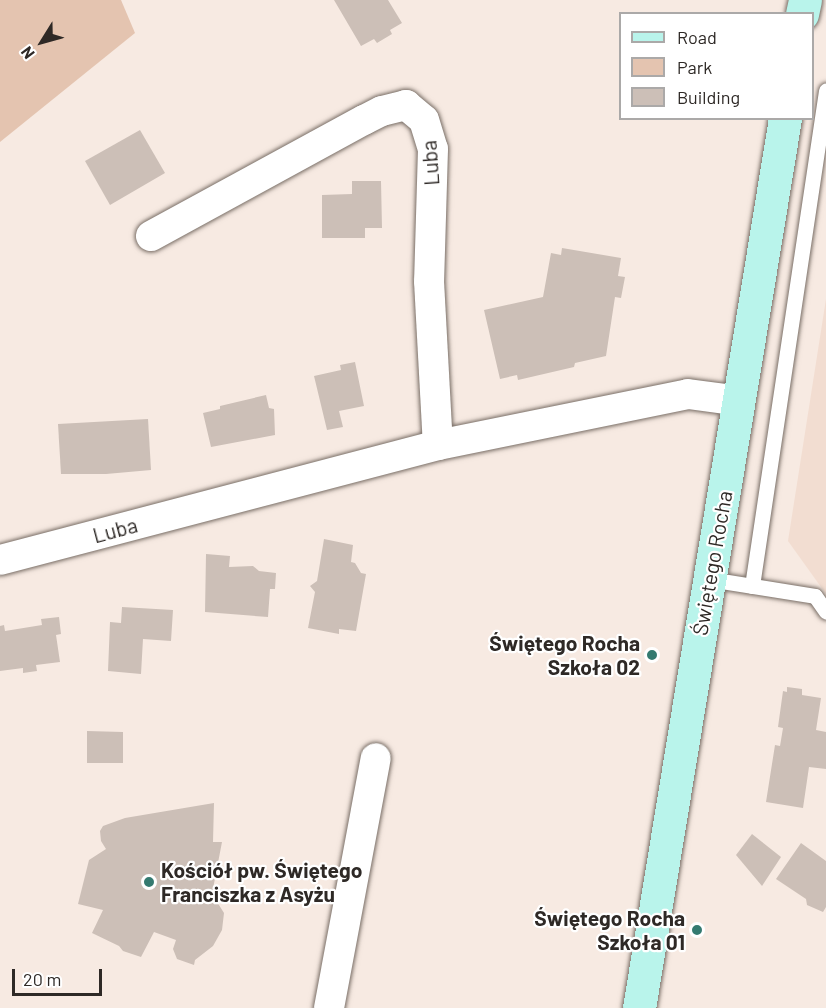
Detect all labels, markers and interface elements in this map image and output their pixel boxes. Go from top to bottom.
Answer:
north arrow [12,12,72,72]
legend [619,12,814,120]
text: Road [677,26,717,48]
text: N [16,43,38,63]
text: Park [677,56,712,78]
text: Building [677,86,740,108]
street label: Luba [416,139,444,187]
street label: Świętego Rocha [687,489,737,637]
street label: Luba [90,512,140,548]
place label: Świętego Rocha Szkoła 02 [489,630,640,680]
marker: Świętego Rocha Szkoła 02 [645,648,659,662]
place label: Kościół pw. Świętego Franciszka z Asyżu [161,857,362,907]
marker: Kościół pw. Świętego Franciszka z Asyżu [142,875,156,889]
place label: Świętego Rocha Szkoła 01 [534,905,685,955]
marker: Świętego Rocha Szkoła 01 [690,923,704,937]
scale bar [15,957,105,995]
text: 20 m [23,968,61,990]

